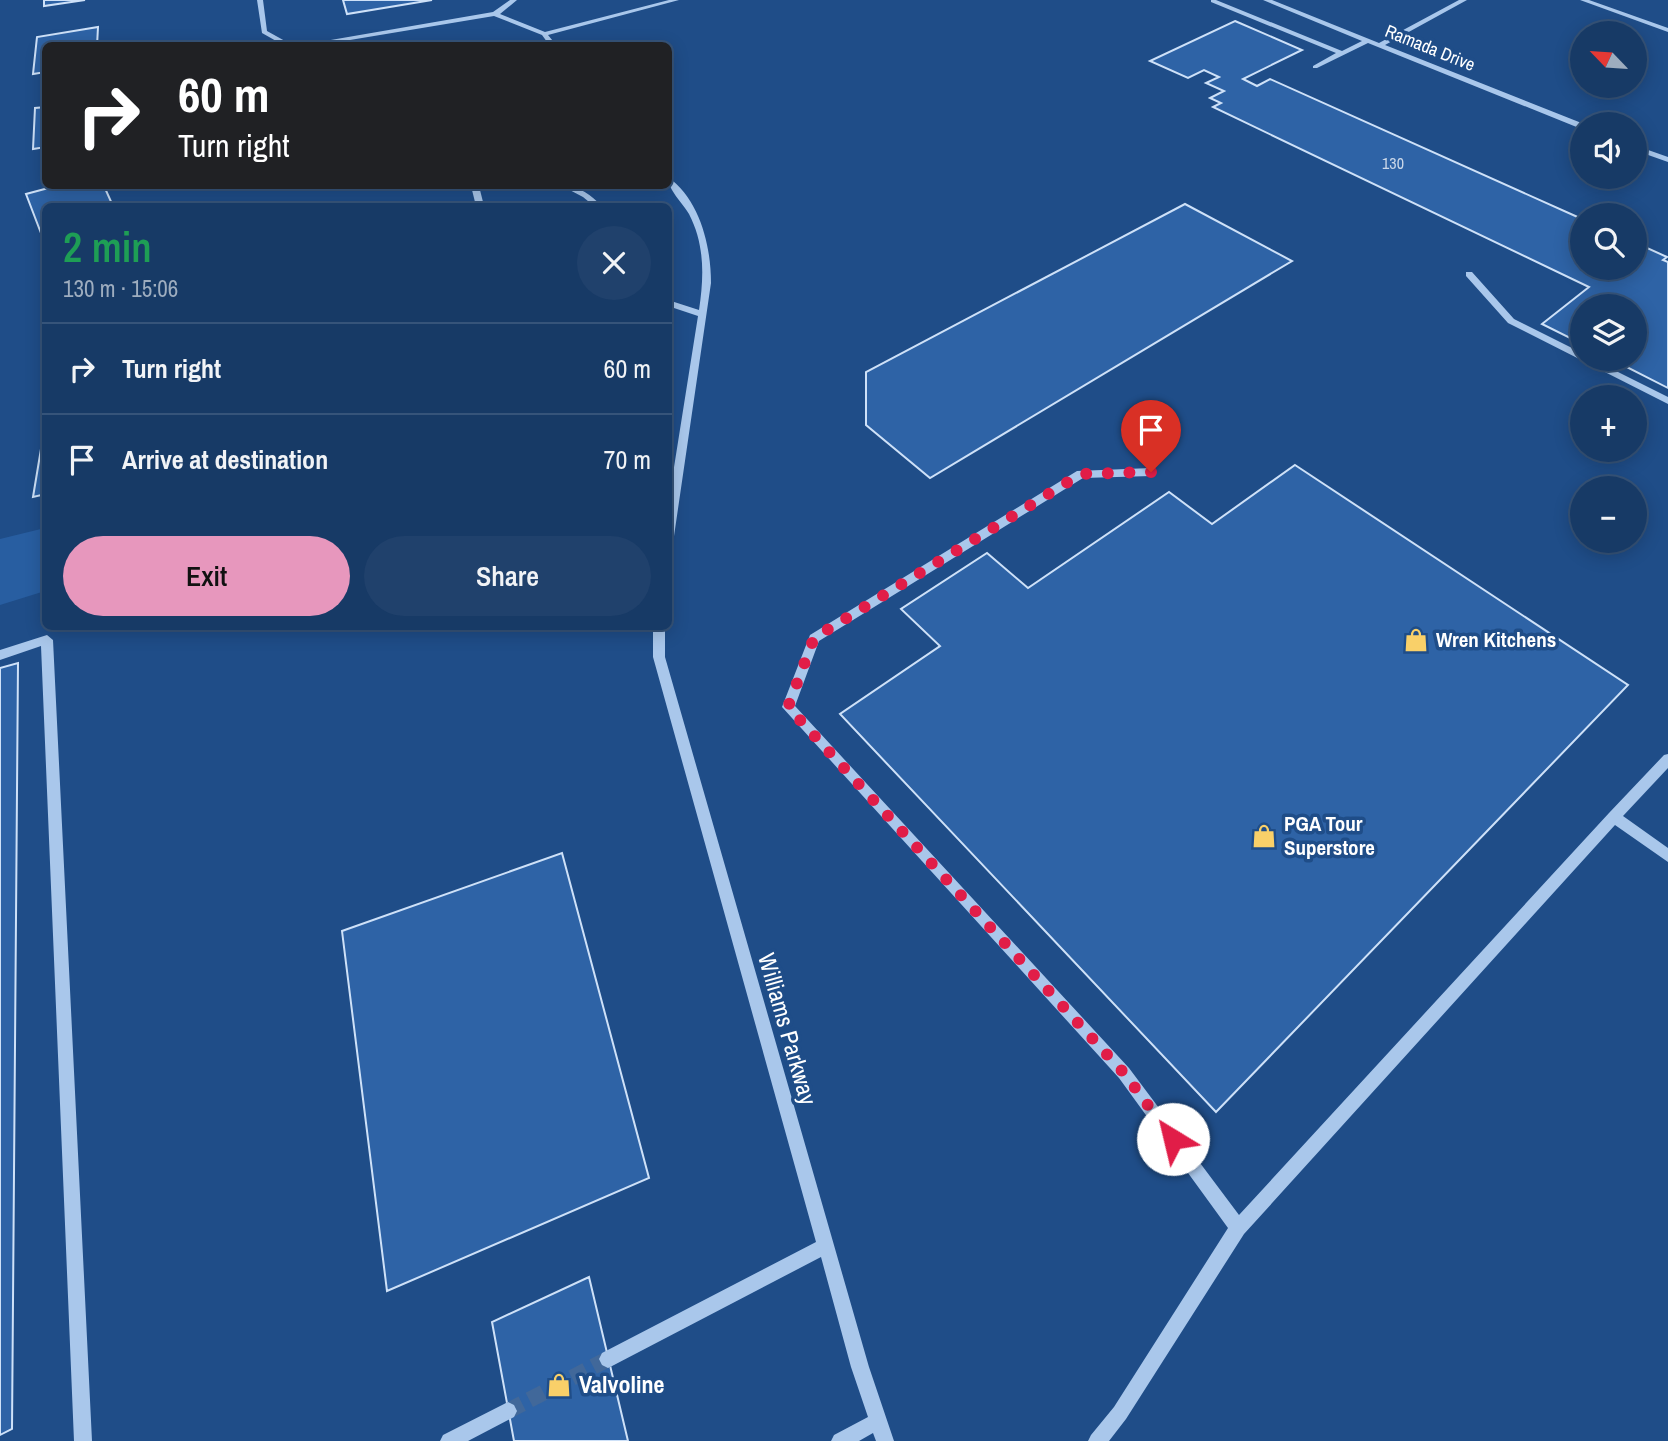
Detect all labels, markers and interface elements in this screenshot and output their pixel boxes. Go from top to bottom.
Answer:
street label: Ramada Drive [1381,18,1479,77]
north arrow [1570,21,1647,98]
map controls [1570,21,1647,553]
text: 60 m [178,61,270,127]
icon: right [63,70,154,161]
button: sound [1570,112,1647,189]
text: Turn right [178,124,290,167]
house number: 130 [1382,152,1404,174]
button: search [1570,203,1647,280]
text: 2 min [63,219,152,275]
button: close [577,226,651,300]
text: 130 m · 15:06 [63,273,178,304]
button: layers [1570,294,1647,371]
icon: right [63,350,101,388]
text: Turn right [122,351,221,386]
text: 60 m [604,351,651,386]
button: + [1570,385,1647,462]
pin [1121,400,1181,472]
icon: arrive [1132,411,1170,449]
icon: arrive [63,441,101,479]
text: Arrive at destination [122,442,328,477]
text: 70 m [604,442,651,477]
button: − [1570,476,1647,553]
button: Exit [63,536,350,616]
button: Share [364,536,651,616]
place label: Wren Kitchens [1436,625,1556,654]
shop icon: Wren Kitchens [1402,626,1430,654]
place label: PGA Tour Superstore [1284,809,1375,862]
shop icon: PGA Tour Superstore [1250,822,1278,850]
street label: Williams Parkway [751,949,825,1108]
position arrow [1136,1102,1210,1176]
place label: Valvoline [579,1368,664,1400]
shop icon: Valvoline [545,1371,573,1399]

